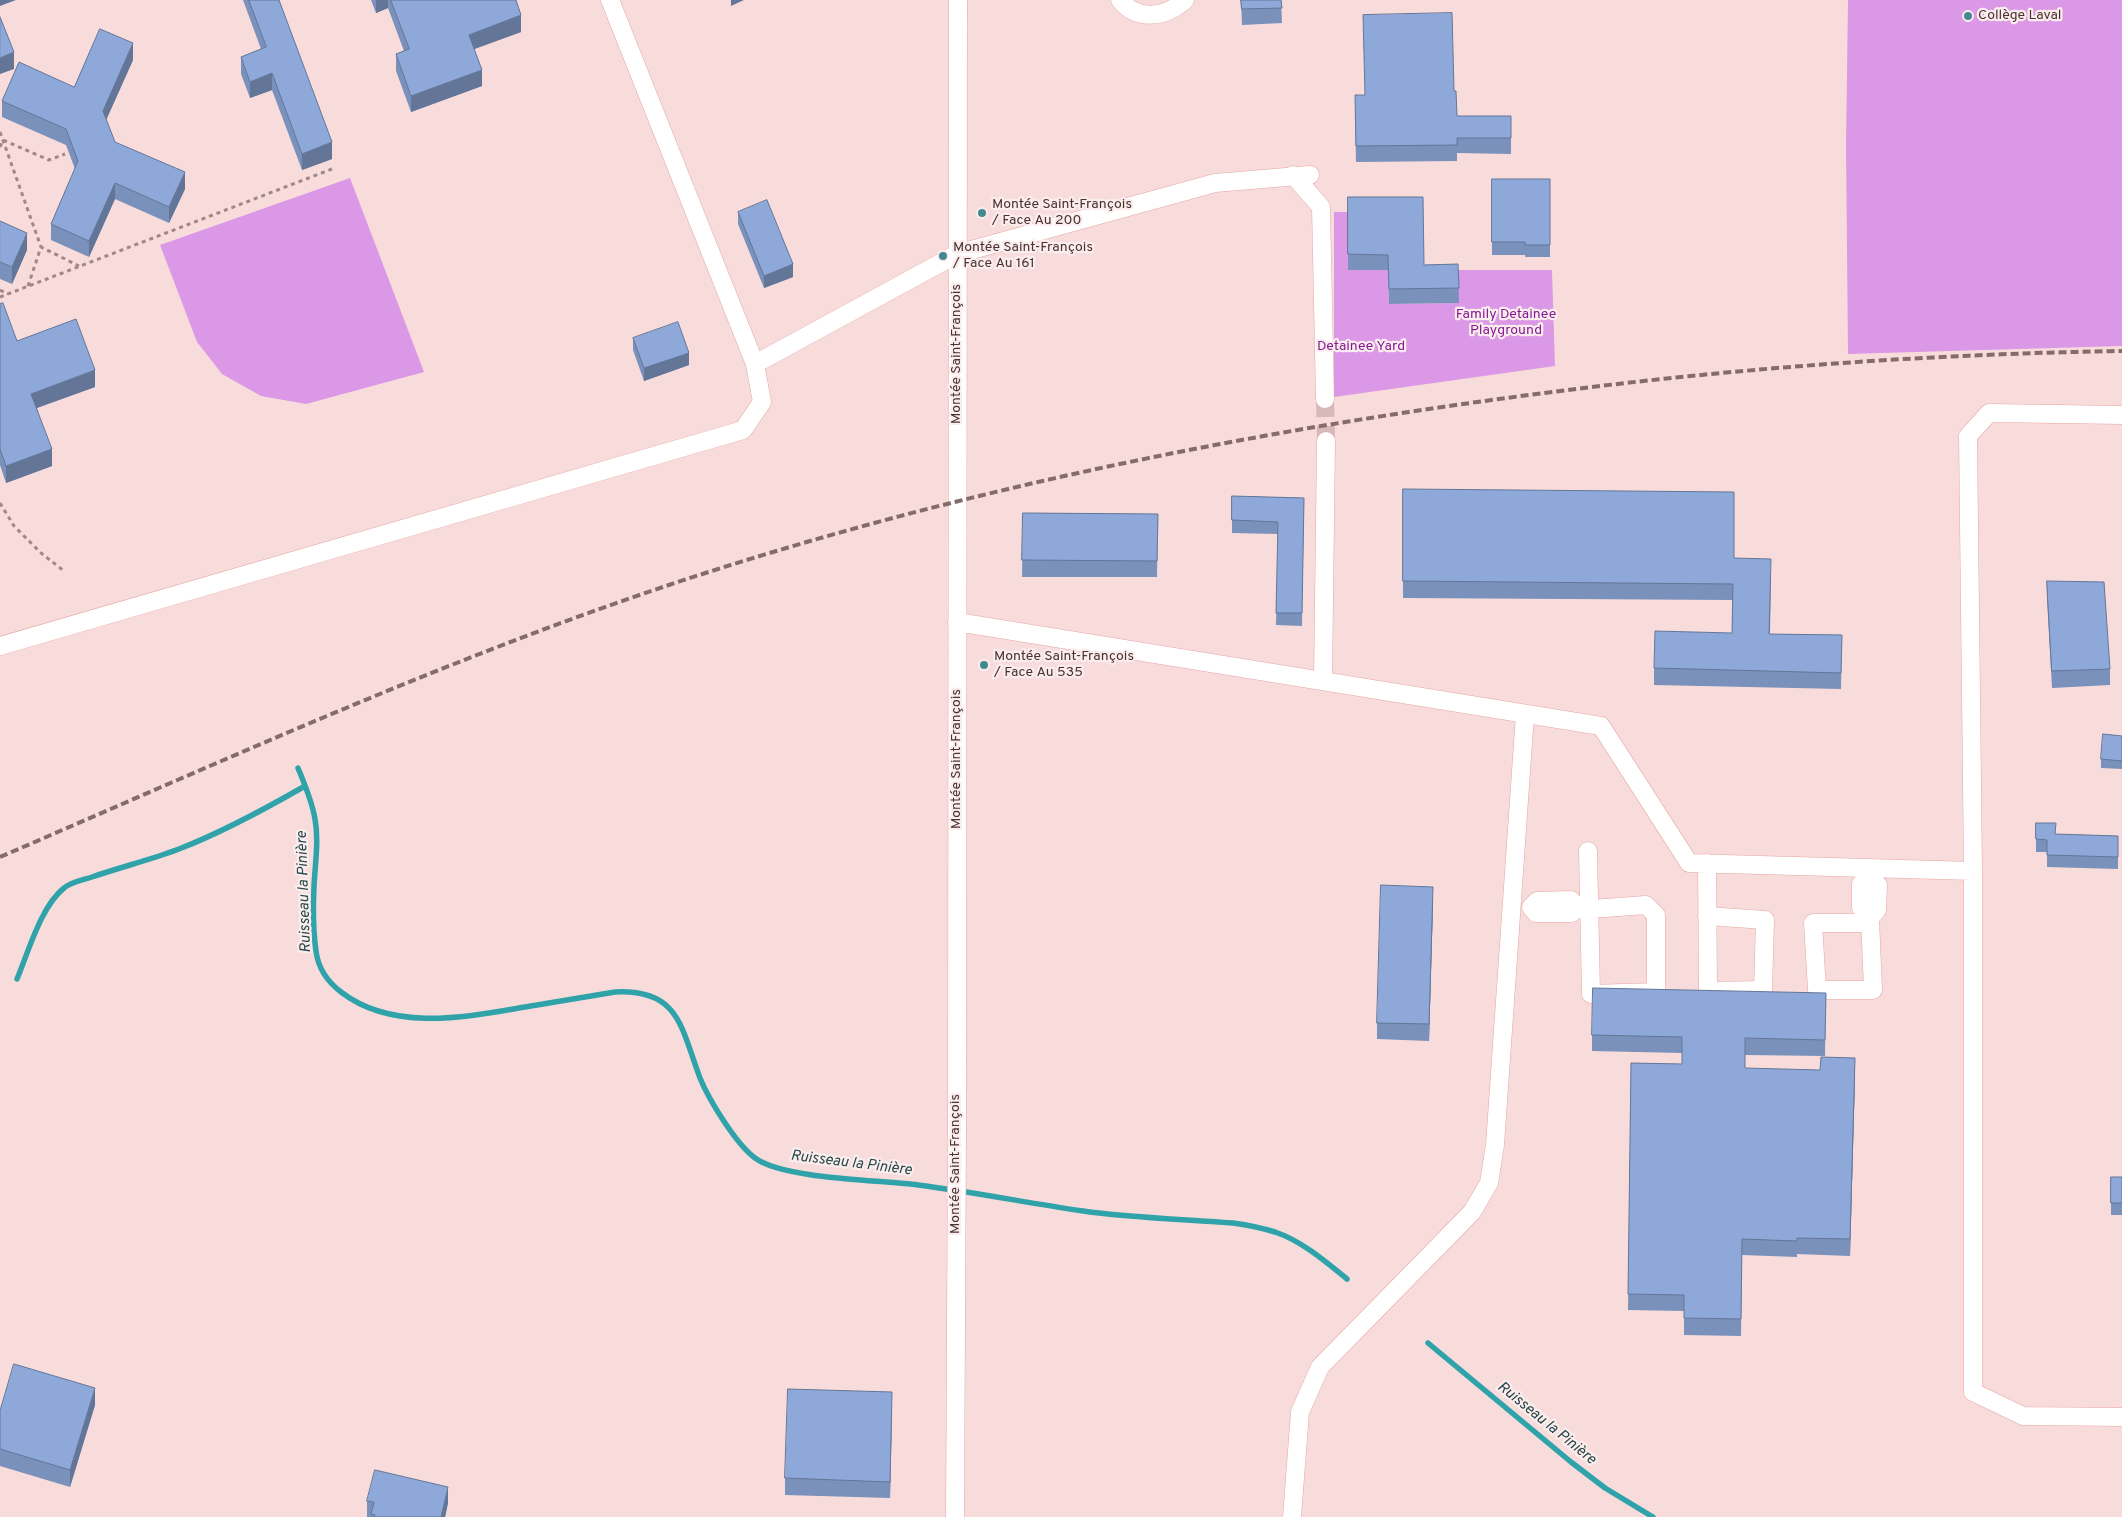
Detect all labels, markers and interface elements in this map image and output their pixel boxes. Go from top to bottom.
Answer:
place label: Collège Laval [1978,8,2062,24]
marker: Collège Laval [1962,10,1974,22]
place label: Montée Saint-François / Face Au 200 [992,197,1132,230]
marker: Montée Saint-François / Face Au 200 [976,207,988,219]
place label: Montée Saint-François / Face Au 161 [953,240,1093,272]
marker: Montée Saint-François / Face Au 161 [937,250,949,262]
street label: Montée Saint-François [949,284,965,424]
park label: Family Detainee Playground [1456,307,1556,340]
park label: Detainee Yard [1317,339,1405,355]
place label: Montée Saint-François / Face Au 535 [994,649,1134,682]
marker: Montée Saint-François / Face Au 535 [978,659,990,671]
street label: Montée Saint-François [949,689,965,829]
water label: Ruisseau la Pinière [294,831,316,953]
street label: Montée Saint-François [948,1094,964,1234]
water label: Ruisseau la Pinière [789,1148,913,1180]
water label: Ruisseau la Pinière [1493,1379,1599,1469]

